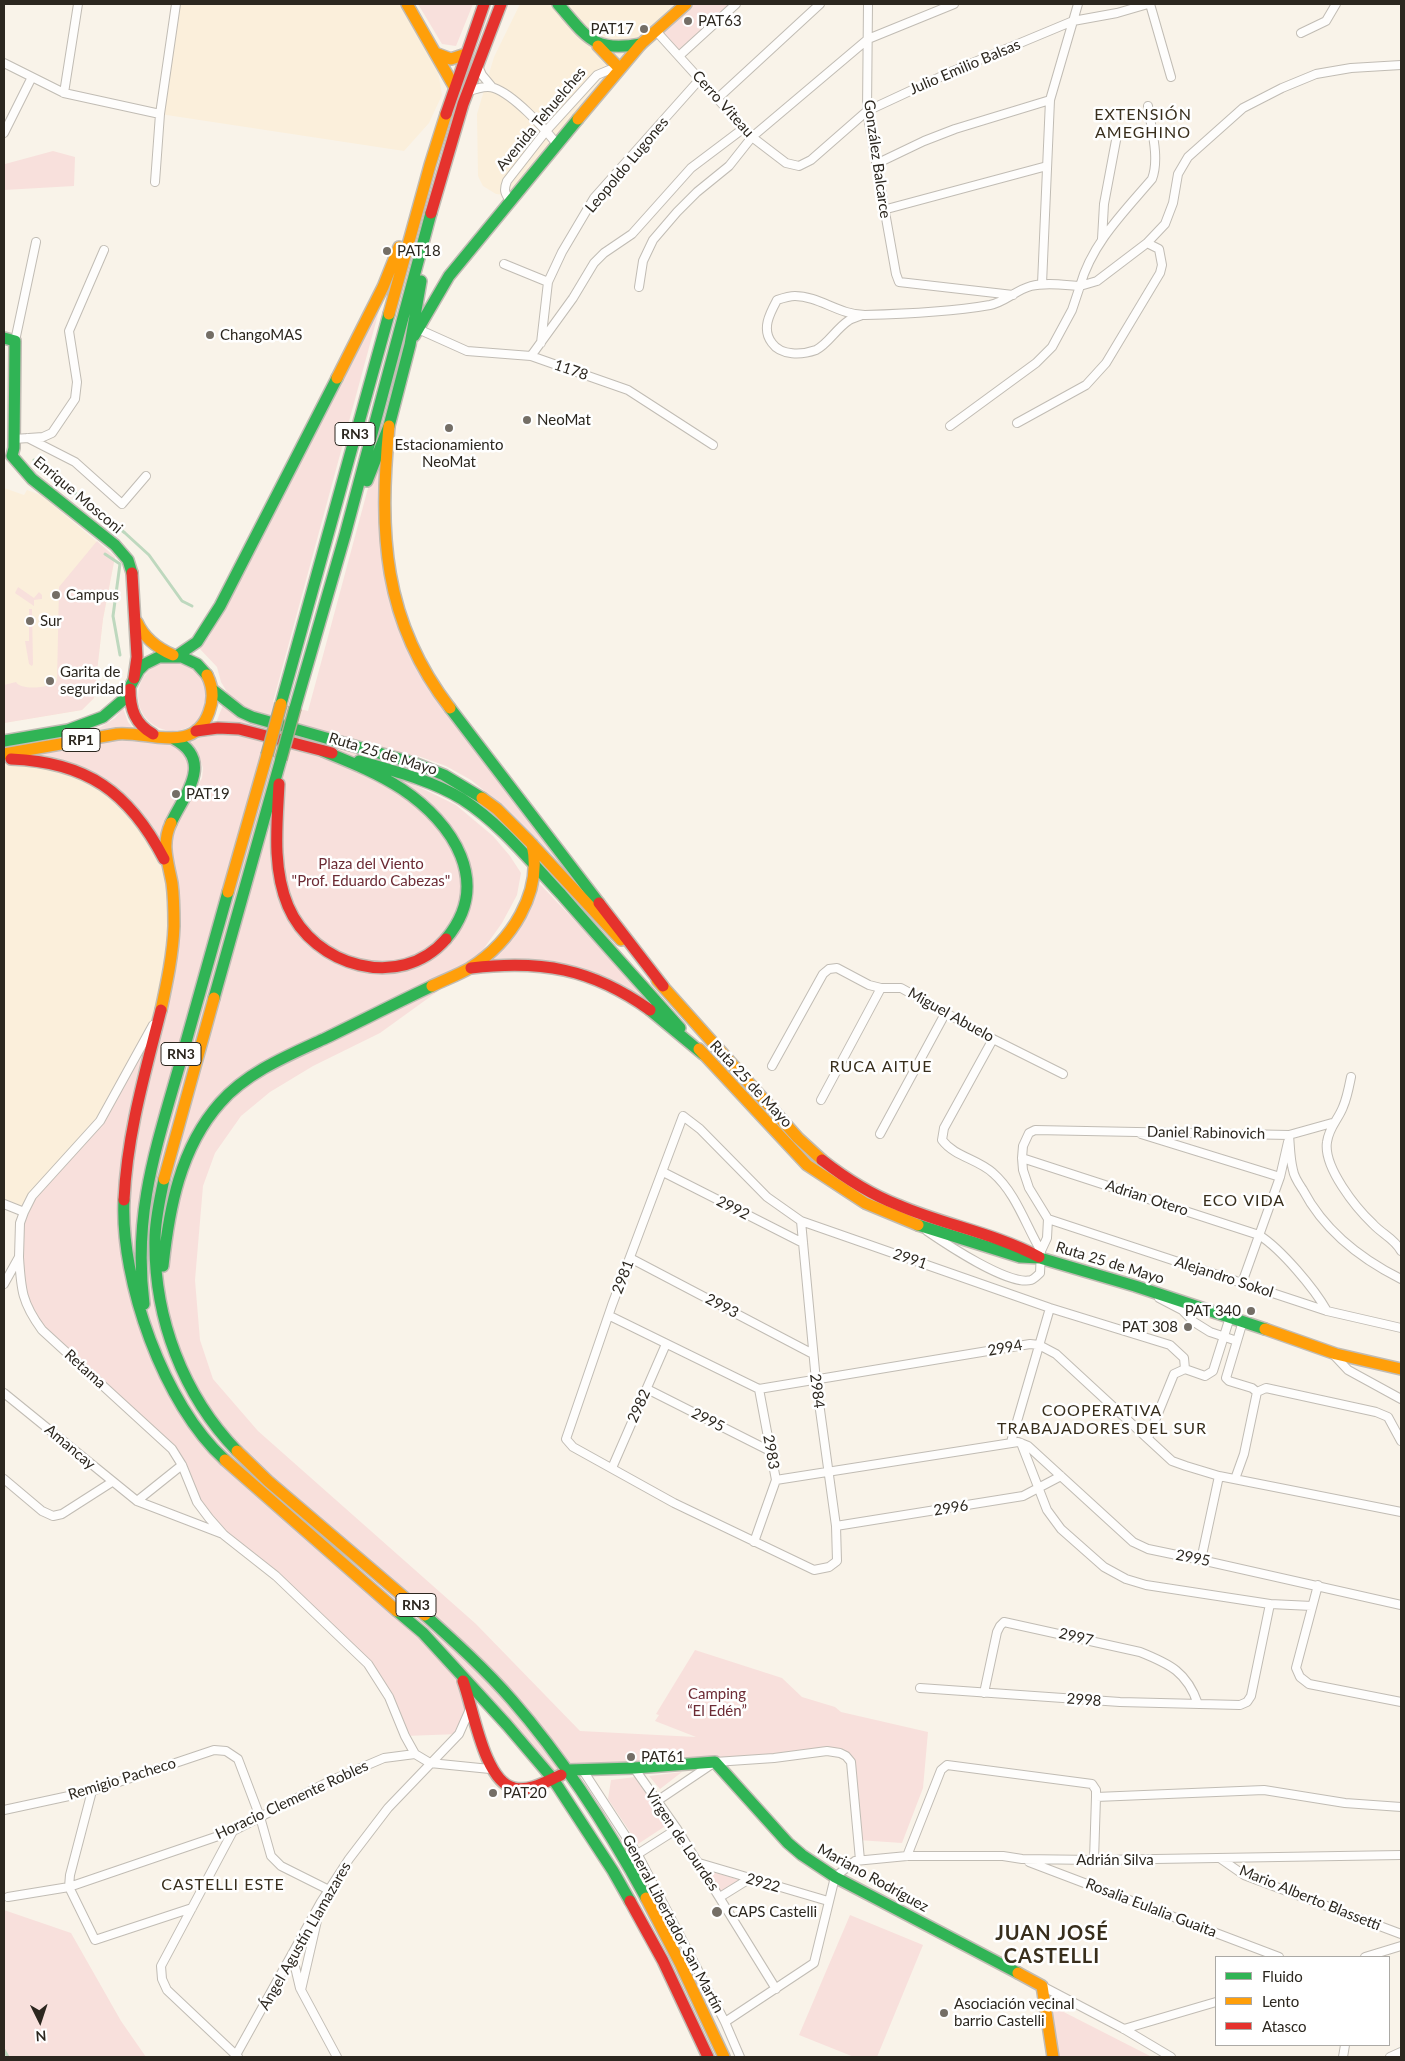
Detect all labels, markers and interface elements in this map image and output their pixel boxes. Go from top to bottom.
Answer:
place label: PAT63 [698,12,742,30]
marker: PAT63 [682,15,694,27]
place label: PAT17 [590,20,634,38]
marker: PAT17 [638,23,650,35]
street label: Julio Emilio Balsas [907,35,1023,99]
street label: Avenida Tehuelches [492,64,590,174]
street label: Cerro Viteau [688,67,758,141]
street label: González Balcarce [860,99,894,219]
district label: EXTENSIÓN AMEGHINO [1093,105,1193,143]
street label: Leopoldo Lugones [582,113,672,217]
place label: PAT18 [397,242,441,260]
marker: PAT18 [381,245,393,257]
place label: ChangoMAS [220,326,302,344]
marker: ChangoMAS [204,329,216,341]
street label: 1178 [552,356,590,384]
place label: NeoMat [537,411,591,429]
marker: NeoMat [521,414,533,426]
road number: RN3 [335,422,375,446]
marker: Estacionamiento NeoMat [443,422,455,434]
place label: Estacionamiento NeoMat [395,436,503,471]
street label: Enrique Mosconi [30,453,126,537]
place label: Campus [66,586,119,604]
marker: Campus [50,589,62,601]
place label: Sur [40,612,62,630]
marker: Sur [24,615,36,627]
place label: Garita de seguridad [60,663,124,698]
marker: Garita de seguridad [44,675,56,687]
road number: RP1 [62,728,100,752]
street label: Ruta 25 de Mayo [327,729,439,779]
place label: PAT19 [186,785,230,803]
marker: PAT19 [170,788,182,800]
park label: Plaza del Viento "Prof. Eduardo Cabezas" [292,855,450,890]
street label: Miguel Abuelo [905,984,997,1046]
street label: Ruta 25 de Mayo [706,1037,796,1131]
road number: RN3 [161,1042,201,1066]
district label: RUCA AITUE [828,1057,934,1077]
street label: Daniel Rabinovich [1147,1123,1265,1143]
street label: Adrian Otero [1103,1176,1191,1220]
district label: ECO VIDA [1202,1191,1286,1211]
street label: 2992 [713,1192,753,1224]
street label: Ruta 25 de Mayo [1054,1238,1166,1288]
street label: 2991 [891,1245,929,1273]
street label: Alejandro Sokol [1172,1253,1276,1301]
street label: 2981 [608,1258,638,1296]
street label: 2993 [702,1290,742,1322]
place label: PAT 340 [1185,1302,1241,1320]
marker: PAT 340 [1245,1305,1257,1317]
place label: PAT 308 [1122,1318,1178,1336]
marker: PAT 308 [1182,1321,1194,1333]
street label: 2994 [986,1336,1024,1360]
street label: Retama [61,1346,109,1392]
street label: 2984 [806,1373,828,1409]
street label: 2982 [624,1386,654,1426]
district label: COOPERATIVA TRABAJADORES DEL SUR [995,1401,1209,1439]
street label: 2995 [688,1404,728,1436]
street label: Amancay [41,1421,99,1473]
street label: 2983 [759,1433,783,1471]
street label: 2996 [932,1496,970,1520]
street label: 2995 [1174,1546,1212,1570]
road number: RN3 [396,1594,436,1616]
street label: 2997 [1057,1624,1095,1650]
park label: Camping “El Edén” [687,1685,747,1720]
street label: 2998 [1066,1690,1102,1710]
place label: PAT61 [641,1748,685,1766]
marker: PAT61 [625,1751,637,1763]
street label: Remigio Pacheco [66,1754,178,1804]
street label: Horacio Clemente Robles [213,1757,371,1843]
place label: PAT20 [503,1784,547,1802]
street label: Virgen de Lourdes [641,1786,723,1894]
marker: PAT20 [487,1787,499,1799]
street label: General Libertador San Martín [618,1832,728,2016]
street label: Mariano Rodríguez [814,1840,932,1916]
street label: Adrián Silva [1076,1851,1154,1869]
street label: Ángel Agustín Llamazares [255,1859,355,2013]
street label: Mario Alberto Blassetti [1237,1861,1383,1935]
street label: 2922 [744,1870,782,1896]
district label: CASTELLI ESTE [160,1875,286,1895]
street label: Rosalia Eulalia Guaita [1083,1875,1219,1941]
place label: CAPS Castelli [728,1903,817,1921]
marker: CAPS Castelli [710,1905,724,1919]
district label: JUAN JOSÉ CASTELLI [994,1922,1110,1969]
legend [1215,1956,1390,2046]
text: Fluido [1262,1967,1303,1985]
text: Lento [1262,1992,1299,2010]
place label: Asociación vecinal barrio Castelli [954,1995,1074,2030]
north arrow [15,1996,65,2046]
marker: Asociación vecinal barrio Castelli [938,2007,950,2019]
text: Atasco [1262,2017,1307,2035]
text: N [35,2028,47,2045]

